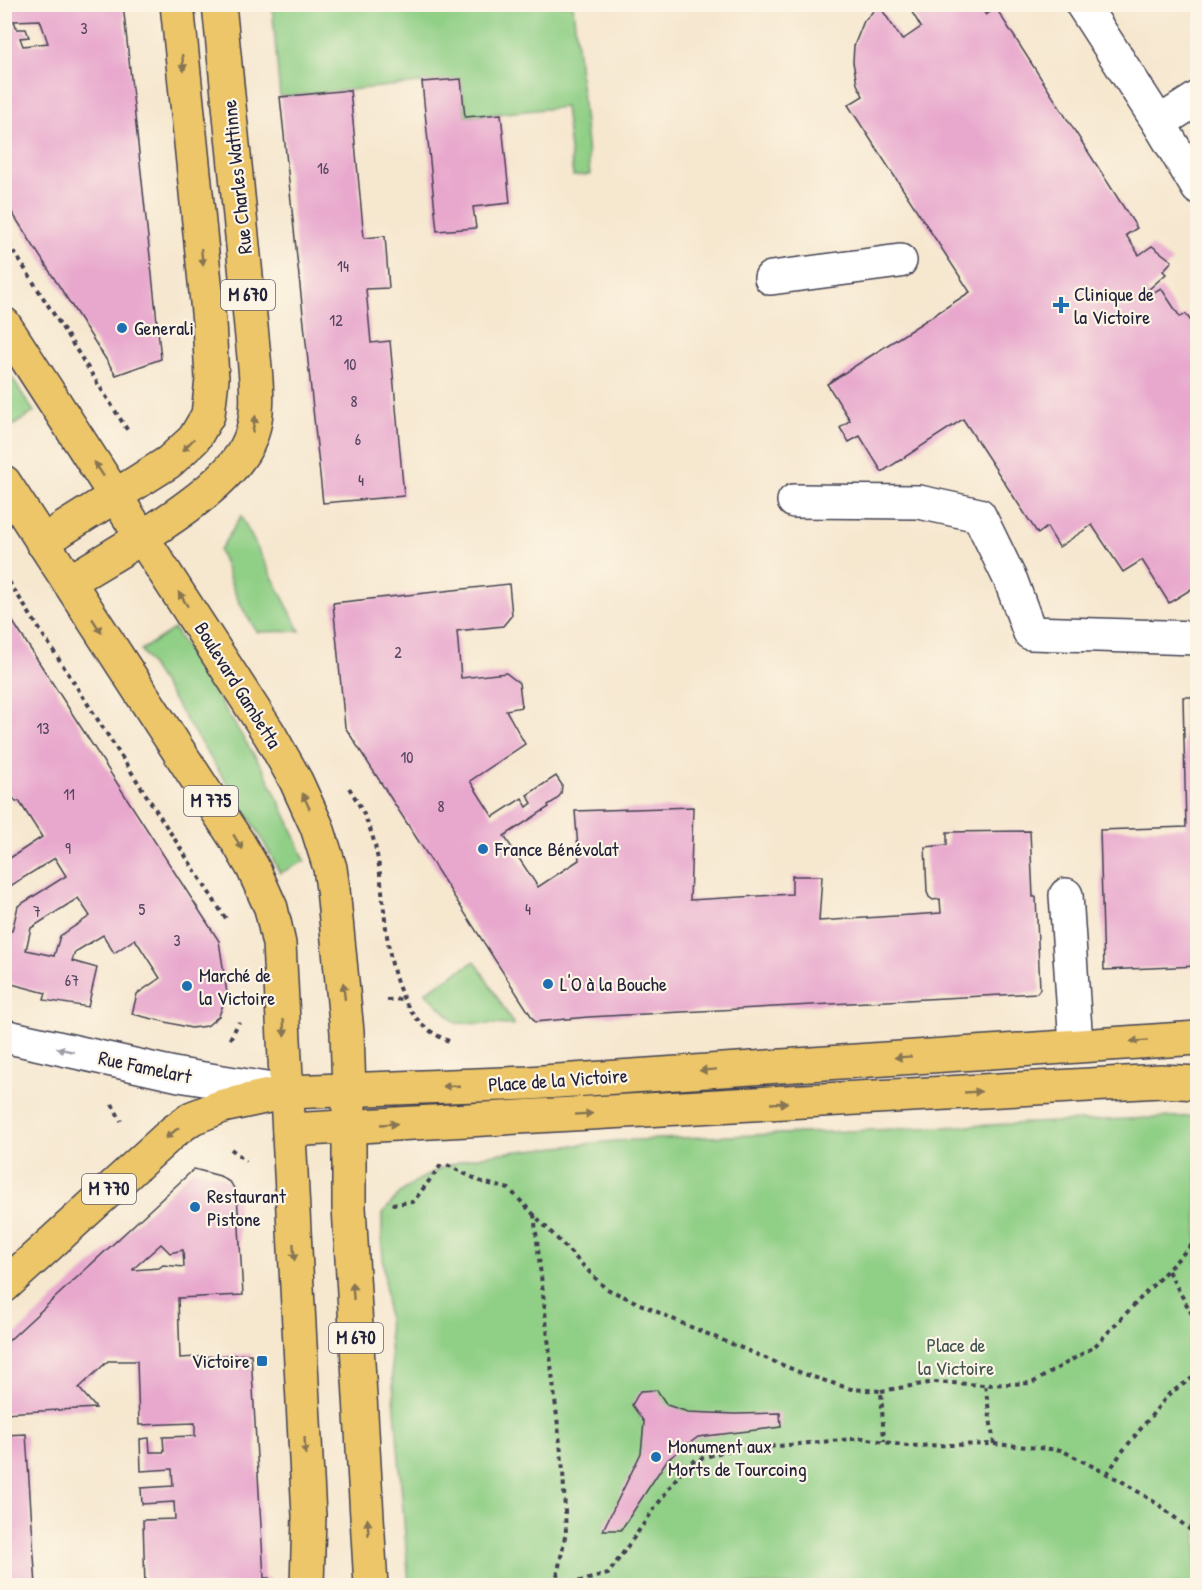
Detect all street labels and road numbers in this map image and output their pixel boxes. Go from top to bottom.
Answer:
street label: Rue Charles Wattinne [215,99,258,255]
road number: M 670 [221,280,275,310]
street label: Boulevard Gambetta [189,616,288,753]
road number: M 775 [184,786,238,816]
street label: Rue Famelart [96,1044,195,1090]
street label: Place de la Victoire [487,1061,629,1098]
road number: M 770 [82,1174,136,1204]
road number: M 670 [329,1323,383,1353]

